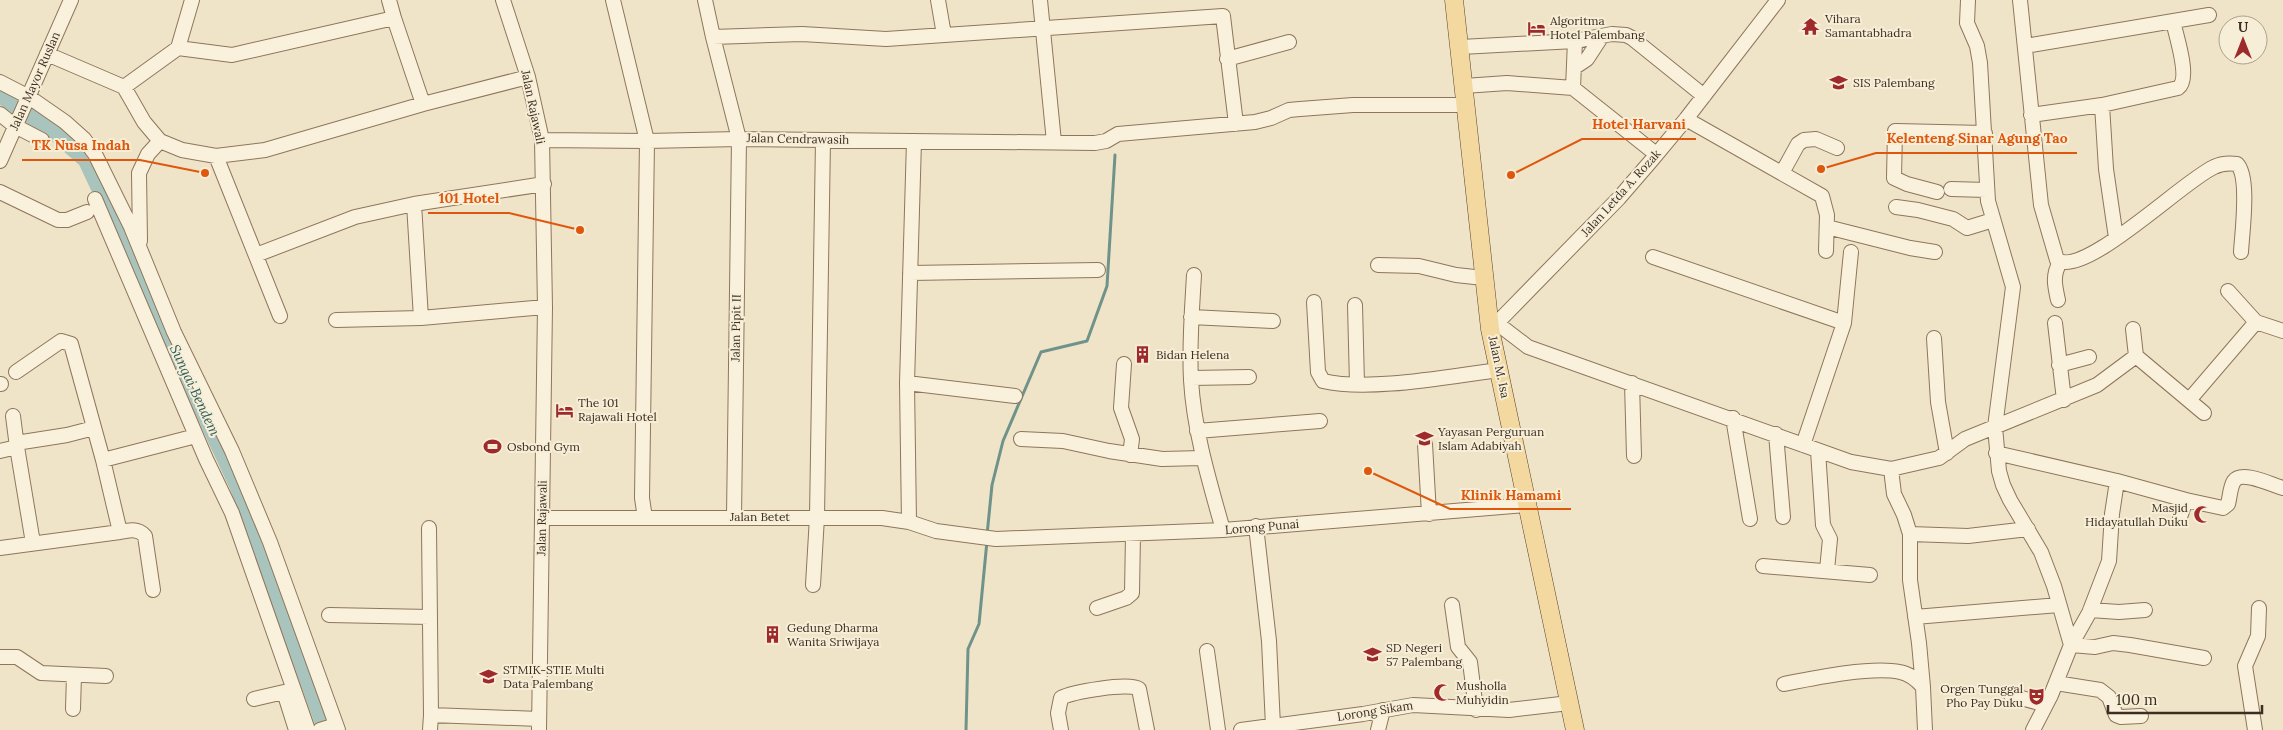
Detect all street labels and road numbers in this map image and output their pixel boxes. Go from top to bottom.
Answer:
street label: Jalan Mayor Ruslan [6,29,63,133]
street label: Jalan Rajawali [518,67,549,145]
street label: Jalan Cendrawasih [746,130,849,147]
street label: Jalan Letda A. Rozak [1577,146,1664,240]
street label: Jalan Pipit II [727,294,744,363]
street label: Jalan M. Isa [1485,333,1513,399]
street label: Jalan Rajawali [533,480,550,557]
street label: Jalan Betet [729,509,790,524]
street label: Lorong Punai [1224,516,1300,537]
street label: Lorong Sikam [1336,697,1414,724]

